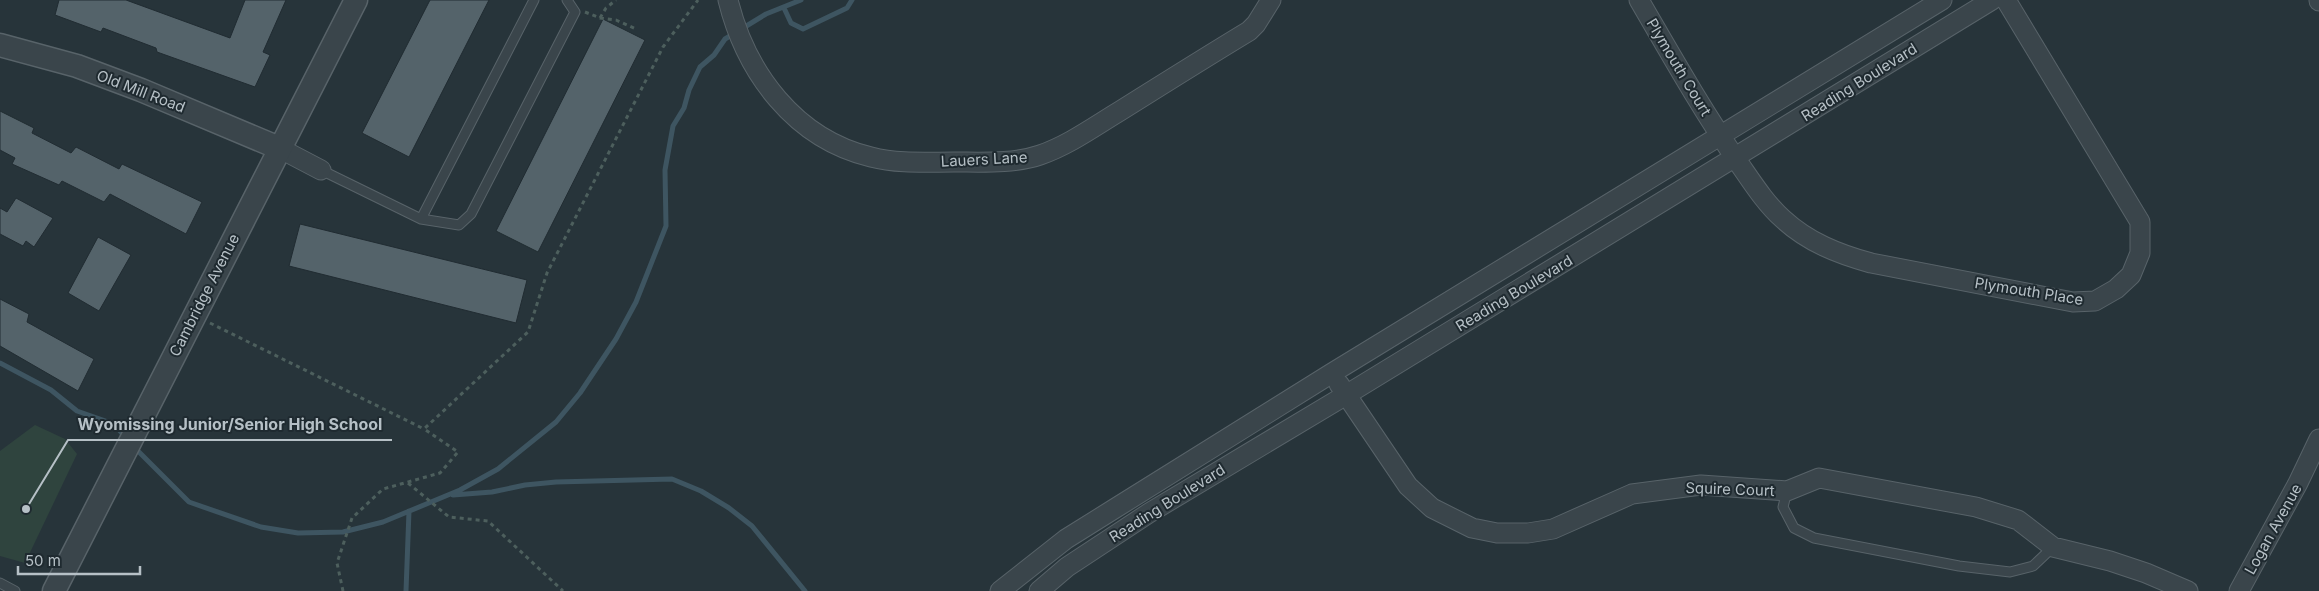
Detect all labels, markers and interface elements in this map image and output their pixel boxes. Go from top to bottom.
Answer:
street label: Plymouth Court [1642,15,1716,119]
street label: Reading Boulevard [1798,39,1920,125]
street label: Old Mill Road [94,65,188,117]
street label: Lauers Lane [940,147,1028,171]
street label: Cambridge Avenue [165,230,243,360]
street label: Reading Boulevard [1452,251,1576,335]
street label: Plymouth Place [1973,273,2085,309]
callout: Wyomissing Junior/Senior High School [68,409,392,440]
text: Wyomissing Junior/Senior High School [78,414,382,434]
street label: Reading Boulevard [1106,460,1228,546]
street label: Squire Court [1685,478,1775,500]
street label: Logan Avenue [2240,480,2306,578]
scale bar [18,544,140,576]
text: 50 m [25,551,61,570]

